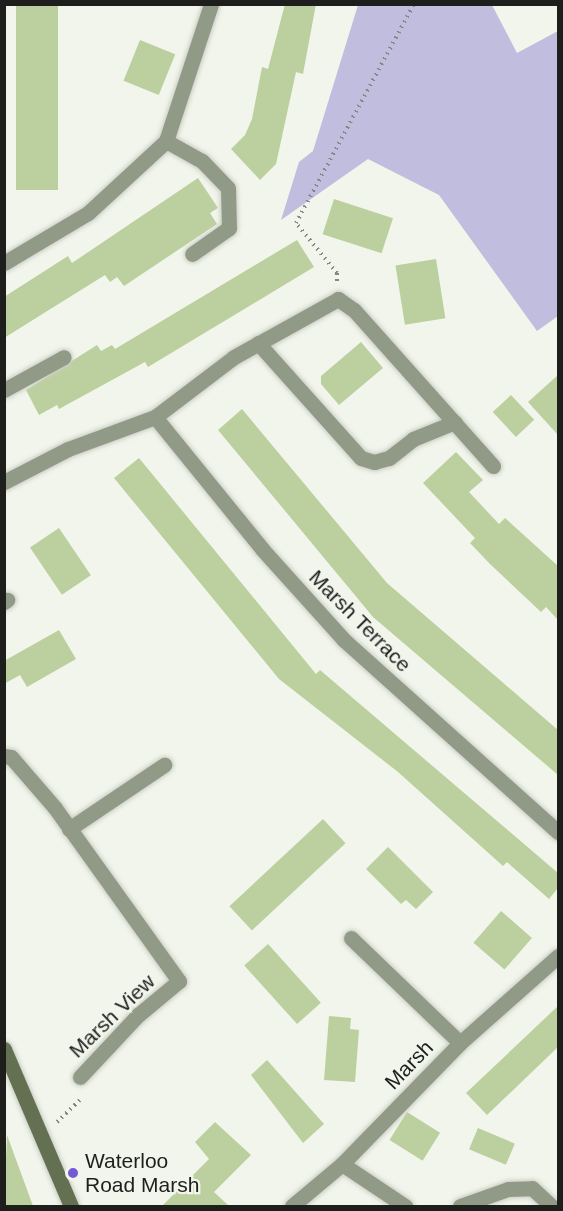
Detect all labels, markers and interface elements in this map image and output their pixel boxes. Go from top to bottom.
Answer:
street label: Marsh Terrace [304,565,416,677]
street label: Marsh View [64,969,160,1063]
street label: Marsh [380,1035,438,1095]
place label: Waterloo Road Marsh [85,1148,199,1198]
marker: Waterloo Road Marsh [66,1166,80,1180]

